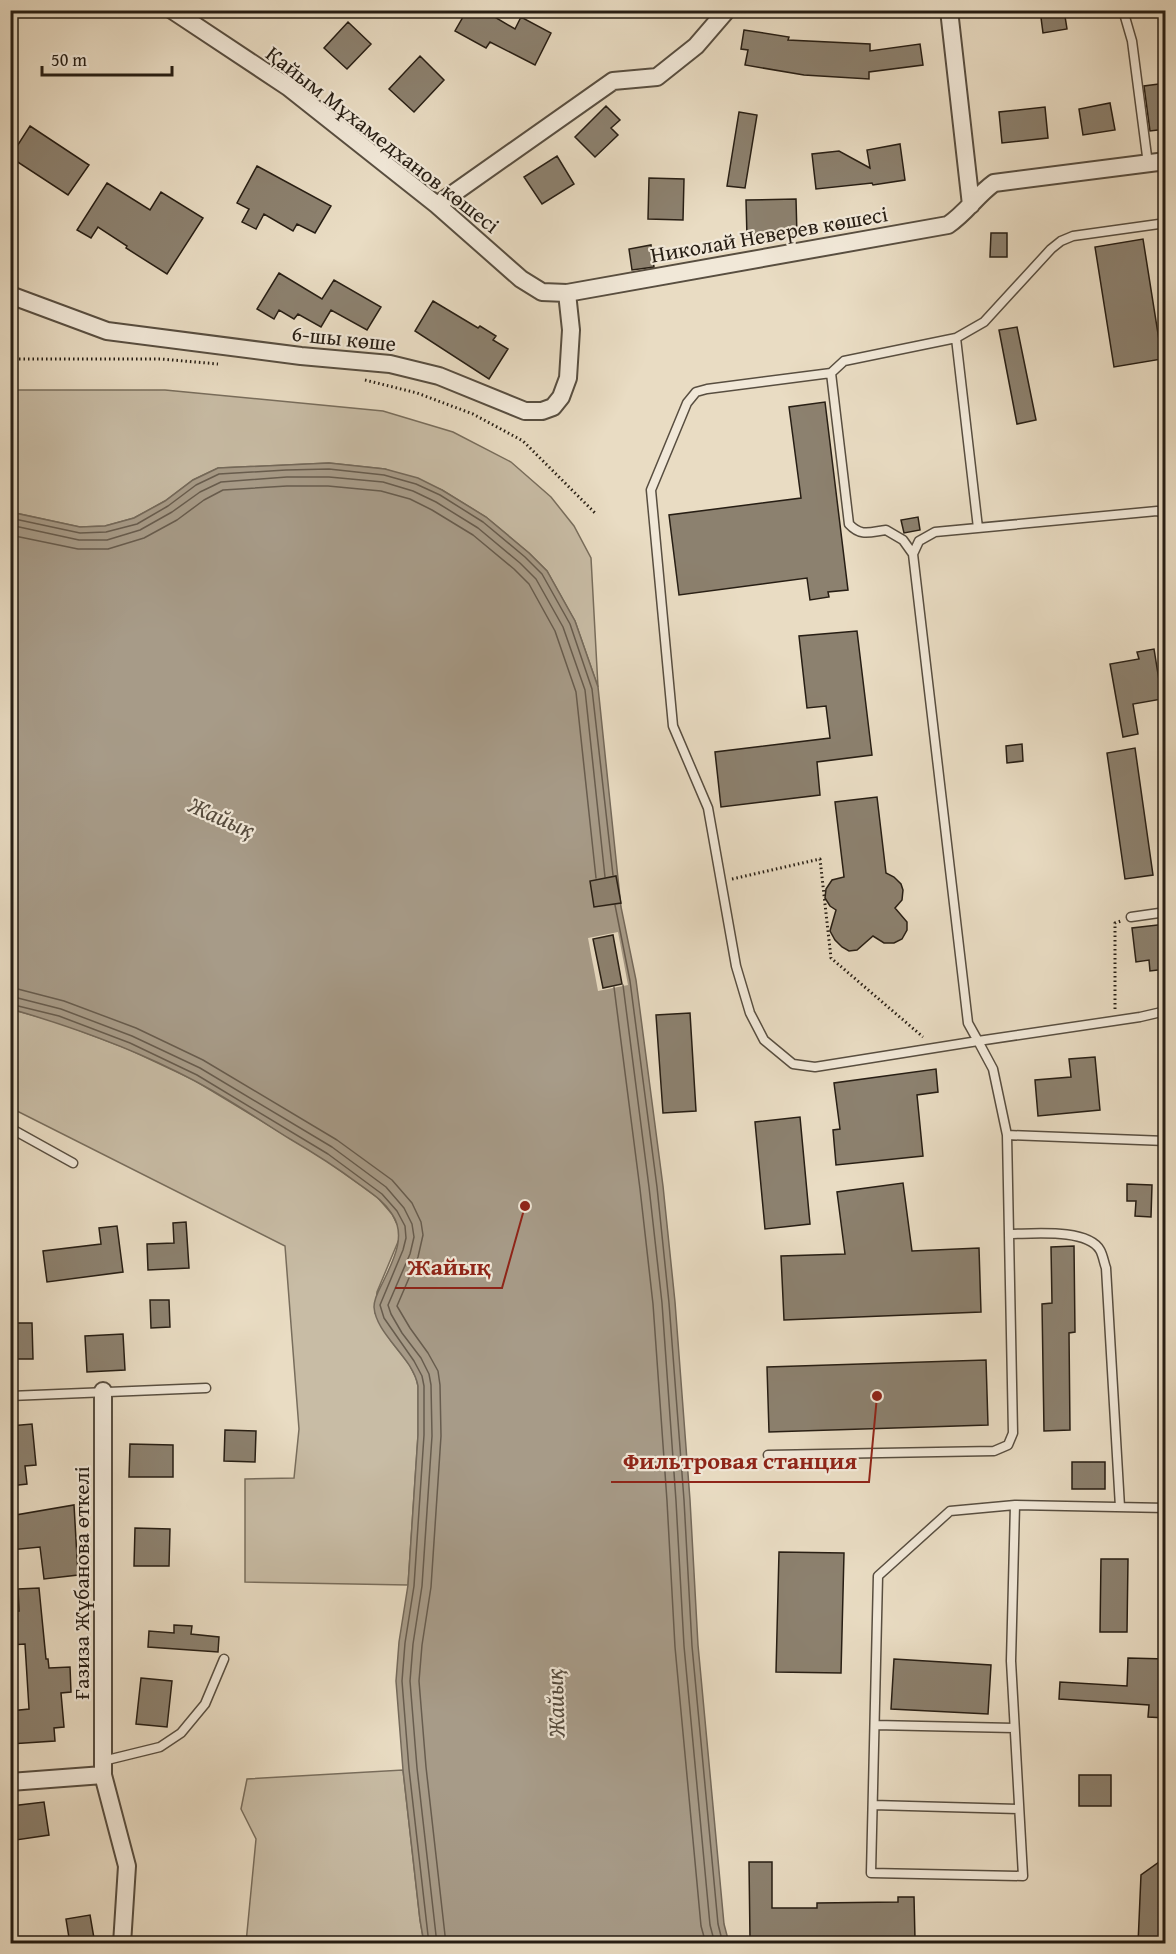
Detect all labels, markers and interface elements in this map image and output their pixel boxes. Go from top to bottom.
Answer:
street label: Қайым Мұхамедханов көшесi [259,37,507,241]
scale bar [42,39,172,77]
text: 50 m [51,46,87,73]
street label: Николай Неверев көшесі [648,197,890,271]
street label: 6-шы көше [290,317,398,359]
water label: Жайық [182,787,261,847]
callout: Жайық [395,1246,502,1288]
text: Жайық [406,1249,492,1284]
callout: Фильтровая станция [611,1440,869,1482]
text: Фильтровая станция [623,1443,857,1478]
street label: Ғазиза Жұбанова өткелі [65,1466,97,1700]
water label: Жайық [536,1668,574,1739]

